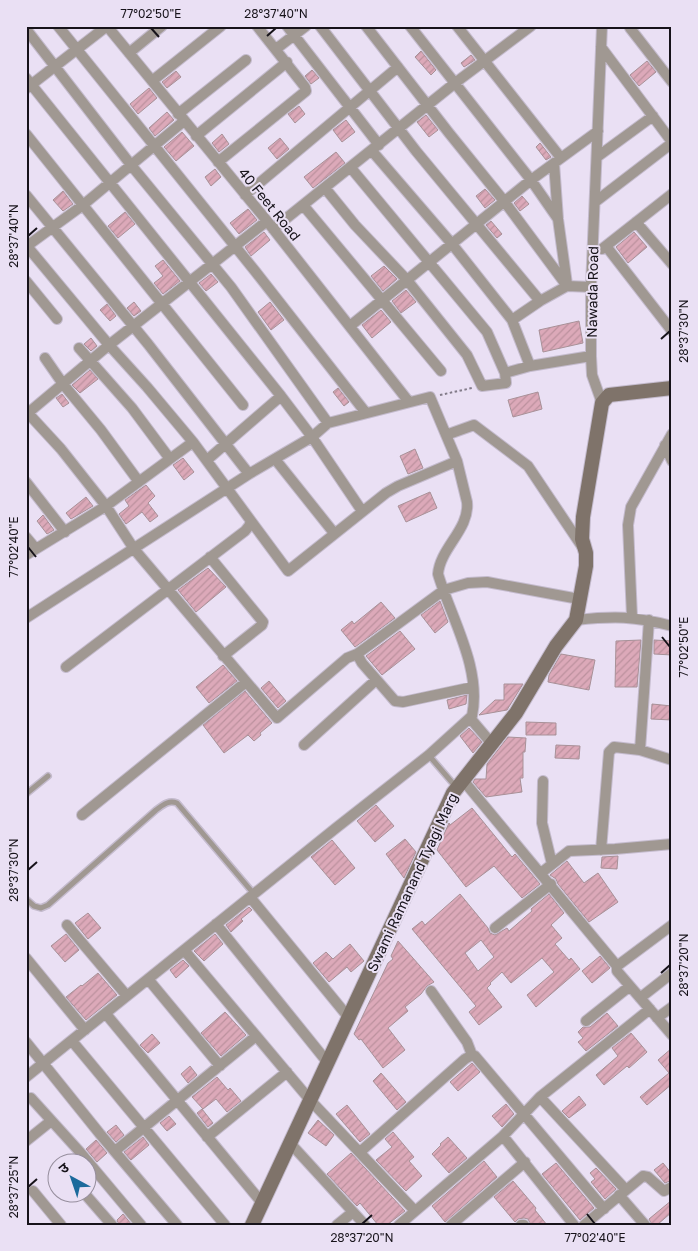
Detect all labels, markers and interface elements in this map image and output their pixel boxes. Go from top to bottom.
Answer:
text: 77°02'50"E [121,6,181,21]
text: 28°37'40"N [244,6,308,21]
street label: 40 Feet Road [236,164,304,244]
text: 28°37'40"N [6,204,21,268]
street label: Nawada Road [583,246,601,338]
text: 28°37'30"N [676,299,691,363]
text: 77°02'40"E [6,516,21,578]
text: 77°02'50"E [676,617,691,677]
street label: Swami Ramanand Tyagi Marg [363,790,461,974]
text: 28°37'30"N [6,838,21,902]
text: 28°37'20"N [676,933,691,997]
north arrow [48,1154,98,1204]
text: 28°37'25"N [6,1156,21,1218]
text: उ [55,1158,73,1177]
text: 28°37'20"N [330,1230,394,1245]
text: 77°02'40"E [564,1230,626,1245]

